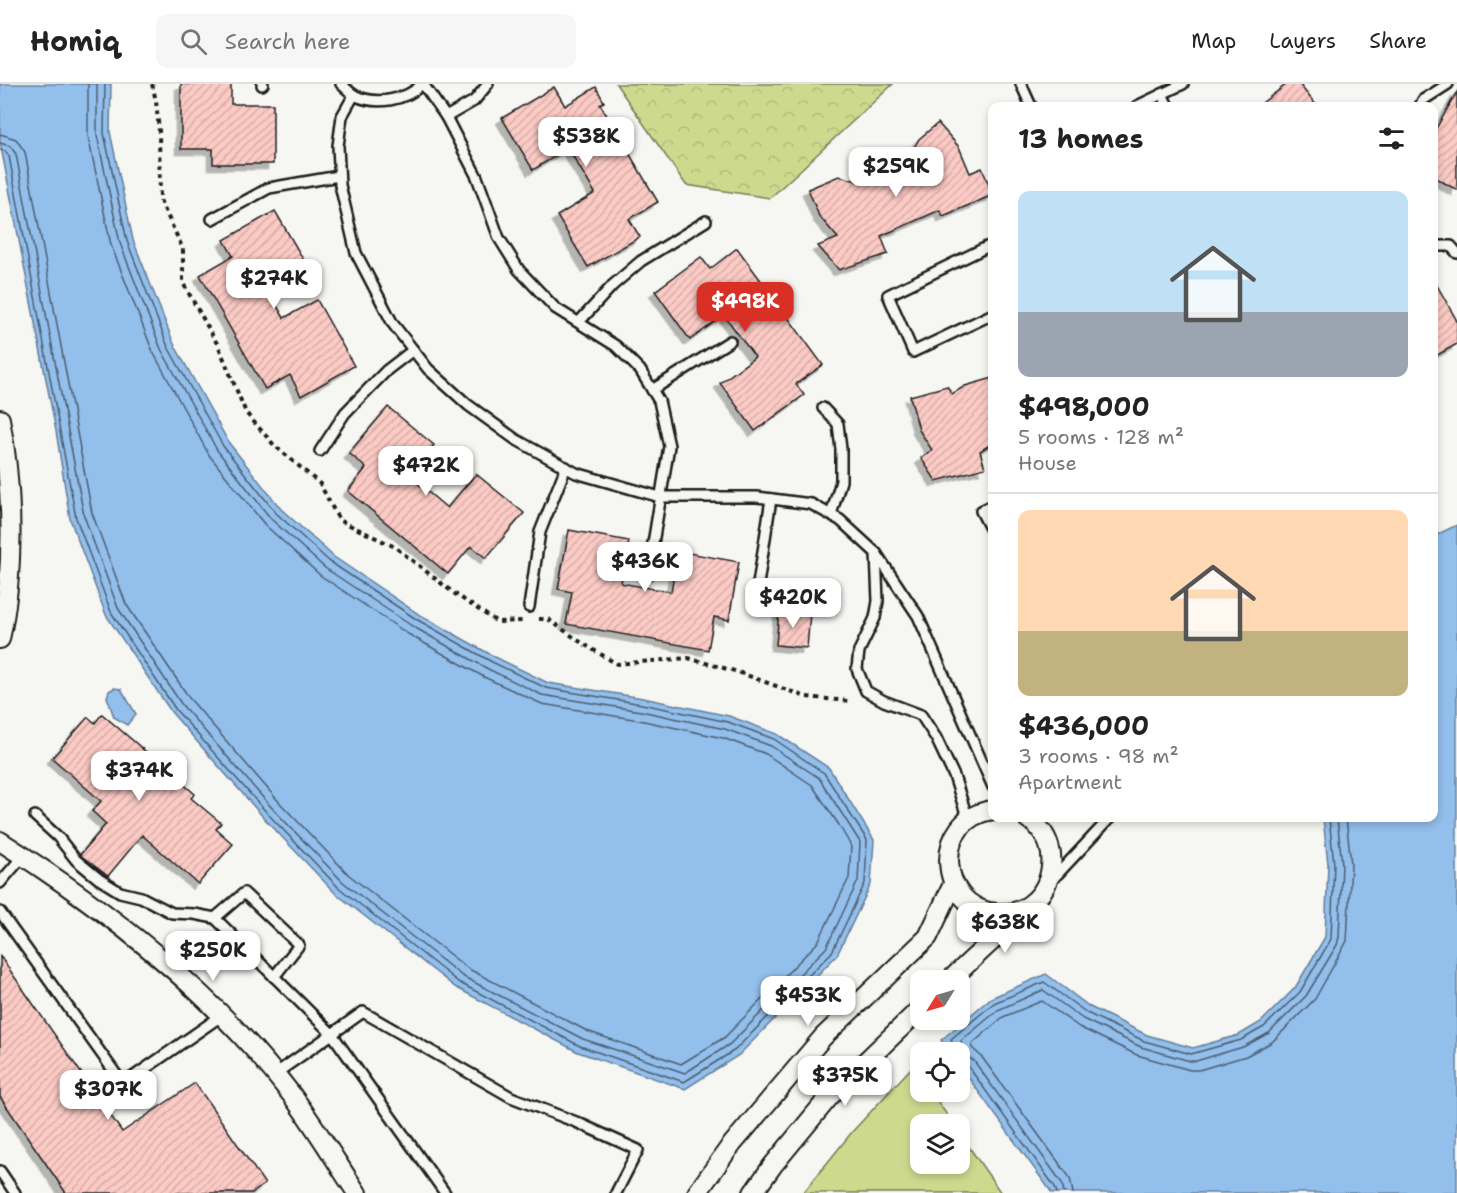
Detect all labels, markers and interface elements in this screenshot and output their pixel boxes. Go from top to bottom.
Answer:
search box [156,14,576,68]
text: Homiq [30,22,120,60]
icon: search [177,25,210,58]
text: Search here [225,27,351,56]
text: Map [1191,27,1236,55]
text: Layers [1269,27,1336,55]
text: Share [1369,27,1427,55]
pin: $538K [544,117,628,168]
text: 13 homes [1018,121,1144,156]
icon: filters [1375,122,1408,155]
text: $538K [552,123,620,149]
pin: $259K [854,147,938,198]
text: $259K [863,153,929,179]
icon: home [1159,230,1267,338]
pin: $274K [232,259,316,310]
text: $274K [240,265,308,291]
pin: $498K [703,282,787,333]
text: $498K [711,288,779,314]
text: $498,000 [1018,389,1150,424]
text: 5 rooms · 128 m² [1018,424,1184,450]
pin: $472K [384,446,468,497]
text: House [1018,450,1077,476]
text: $472K [392,452,460,478]
pin: $436K [603,542,687,593]
text: $436K [611,548,679,574]
icon: home [1159,549,1267,657]
pin: $420K [751,578,835,629]
text: $420K [759,584,827,610]
text: $436,000 [1018,708,1149,743]
text: 3 rooms · 98 m² [1018,743,1179,769]
pin: $374K [97,751,181,802]
text: $374K [105,757,173,783]
text: Apartment [1018,769,1122,795]
pin: $638K [963,903,1047,954]
text: $638K [971,909,1039,935]
pin: $250K [171,931,255,982]
text: $250K [179,937,247,963]
north arrow [910,970,970,1030]
map controls [910,970,970,1174]
pin: $453K [766,976,850,1027]
text: $453K [775,982,841,1008]
button: locate [910,1042,970,1102]
pin: $375K [803,1056,887,1107]
text: $375K [812,1062,878,1088]
pin: $307K [66,1070,150,1121]
text: $307K [74,1076,142,1102]
button: layers [910,1114,970,1174]

